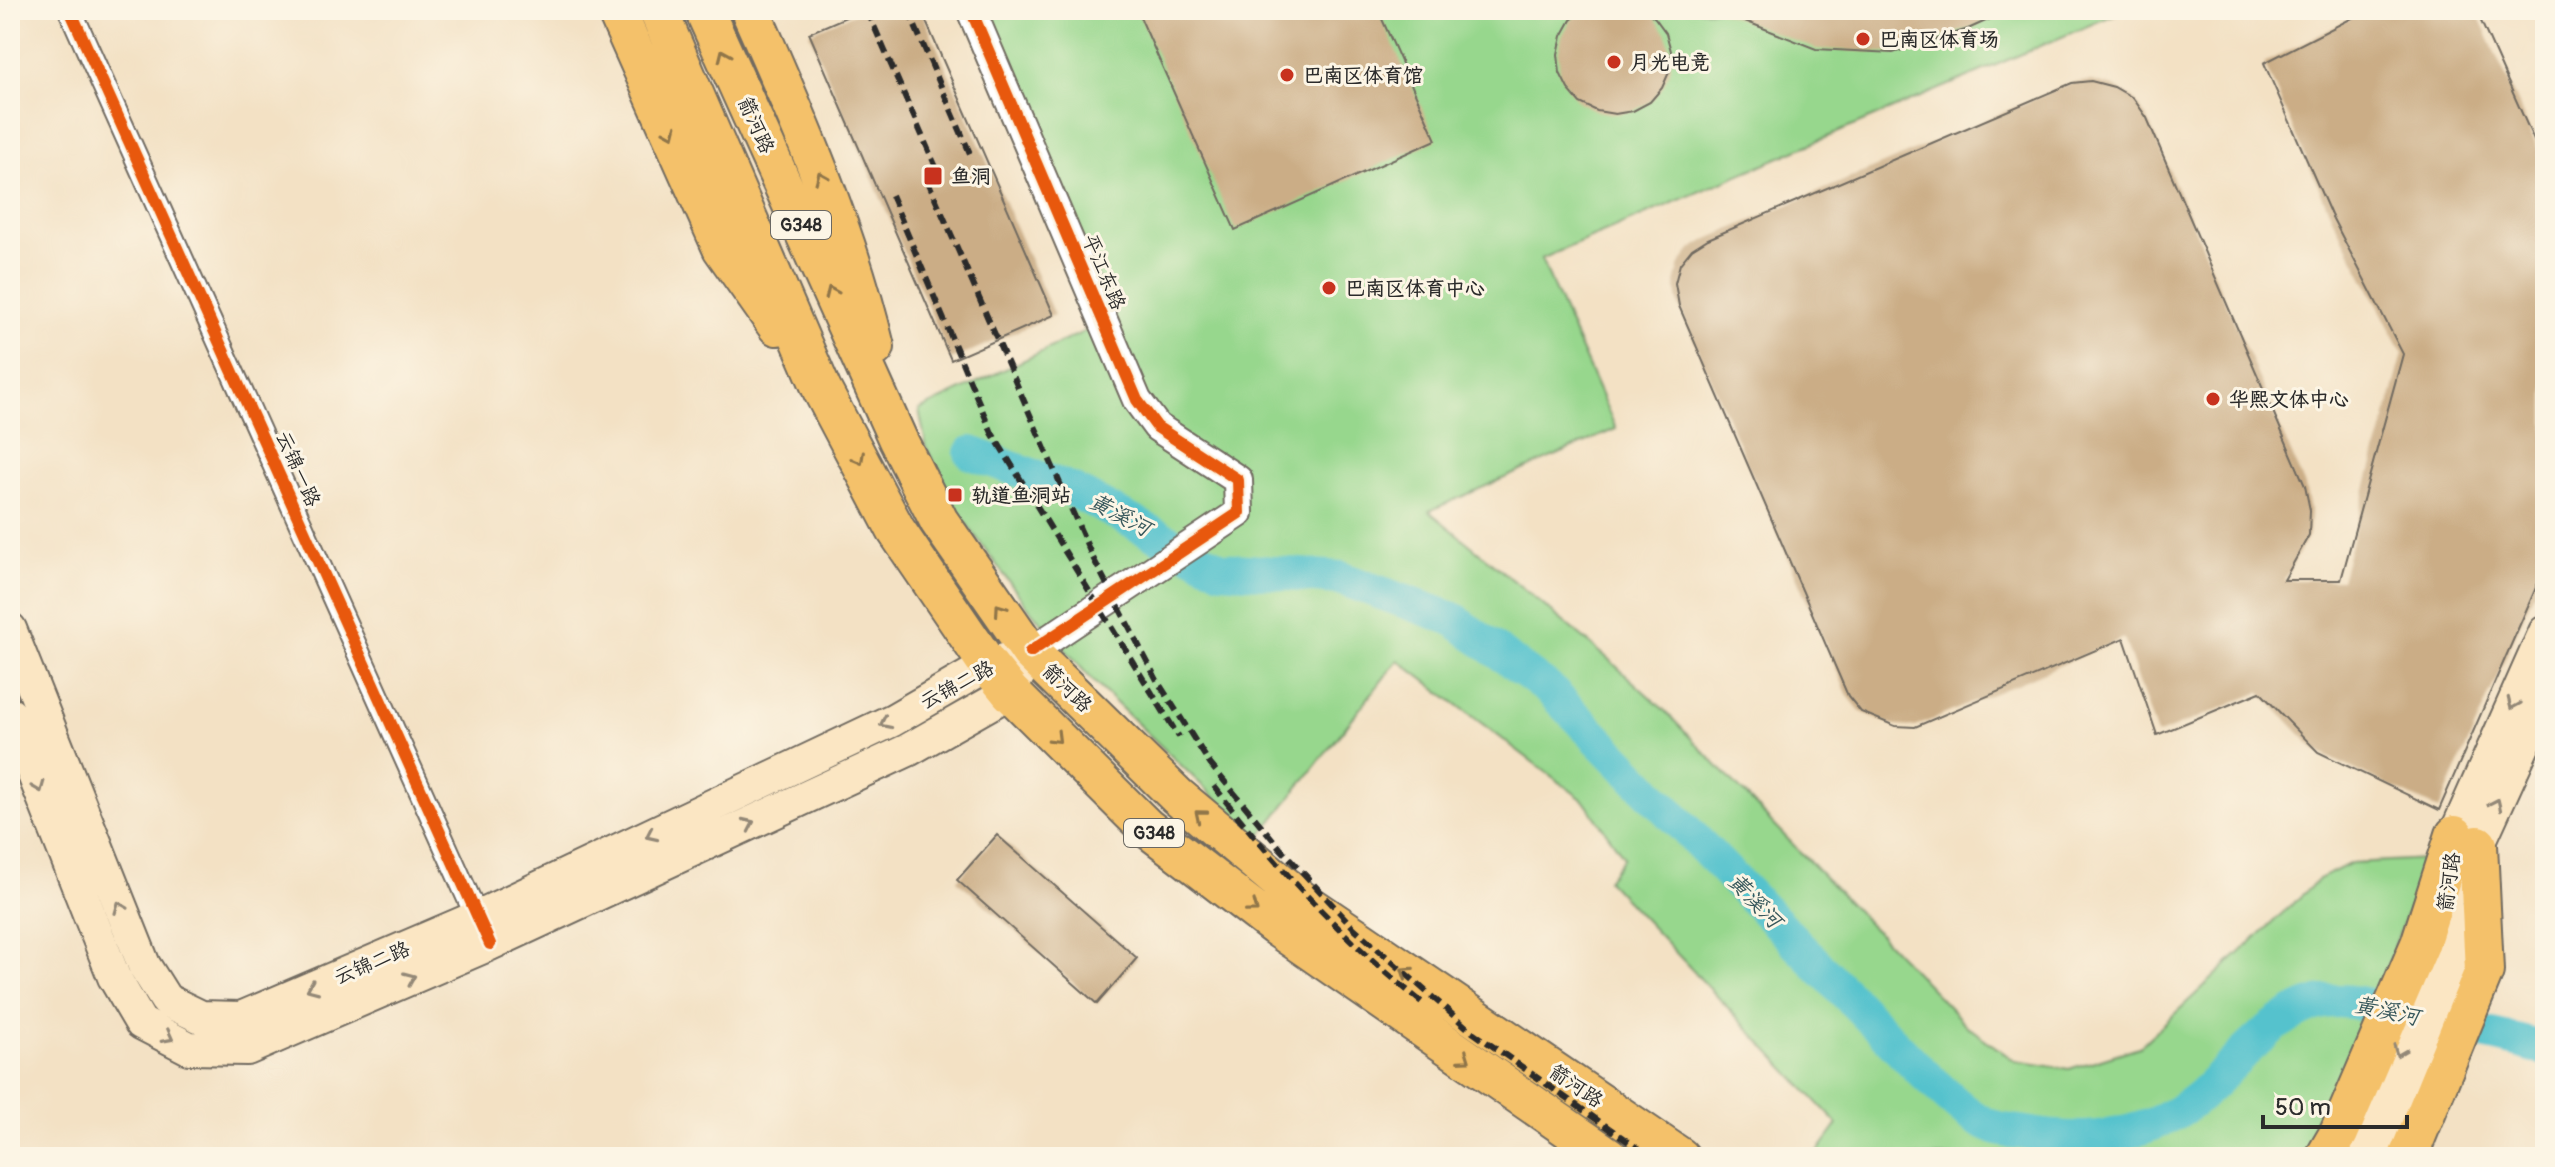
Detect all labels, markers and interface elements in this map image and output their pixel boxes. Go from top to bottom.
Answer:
place label: 巴南区体育场 [1879,27,1999,52]
marker: 巴南区体育场 [1854,30,1872,48]
one-way arrow [718,49,734,63]
place label: 月光电竞 [1630,50,1710,75]
marker: 月光电竞 [1605,53,1623,71]
place label: 巴南区体育馆 [1303,63,1423,88]
marker: 巴南区体育馆 [1278,66,1296,84]
street label: 箭河路 [732,93,780,158]
one-way arrow [661,124,677,139]
place label: 鱼洞 [951,164,991,189]
marker: 鱼洞 [922,165,944,187]
one-way arrow [814,171,830,185]
road number: G348 [771,211,831,239]
street label: 平江东路 [1077,230,1132,315]
place label: 巴南区体育中心 [1345,276,1485,301]
marker: 巴南区体育中心 [1320,279,1338,297]
one-way arrow [825,286,841,300]
place label: 华熙文体中心 [2229,387,2349,412]
marker: 华熙文体中心 [2204,390,2222,408]
street label: 云锦一路 [270,427,326,512]
one-way arrow [849,451,864,466]
place label: 轨道鱼洞站 [971,483,1071,508]
marker: 轨道鱼洞站 [946,486,964,504]
water label: 黄溪河 [1084,487,1158,544]
one-way arrow [995,603,1010,617]
street label: 云锦二路 [916,655,999,715]
street label: 箭河路 [1037,658,1098,719]
one-way arrow [2507,696,2523,710]
one-way arrow [879,714,894,729]
one-way arrow [1047,729,1062,744]
one-way arrow [29,779,46,793]
one-way arrow [2486,798,2502,812]
one-way arrow [1194,810,1209,825]
one-way arrow [740,818,755,834]
road number: G348 [1124,819,1184,847]
one-way arrow [644,825,659,841]
street label: 箭河路 [2432,850,2466,913]
water label: 黄溪河 [1722,868,1790,937]
one-way arrow [1244,899,1258,913]
one-way arrow [113,901,130,915]
street label: 云锦二路 [330,935,415,990]
one-way arrow [1401,967,1415,982]
one-way arrow [402,972,416,988]
one-way arrow [306,979,320,995]
water label: 黄溪河 [2352,990,2425,1032]
one-way arrow [159,1027,173,1043]
one-way arrow [2392,1043,2408,1057]
one-way arrow [1457,1048,1471,1063]
street label: 箭河路 [1544,1059,1609,1114]
scale bar [2263,1079,2407,1129]
text: 50 m [2275,1093,2331,1122]

